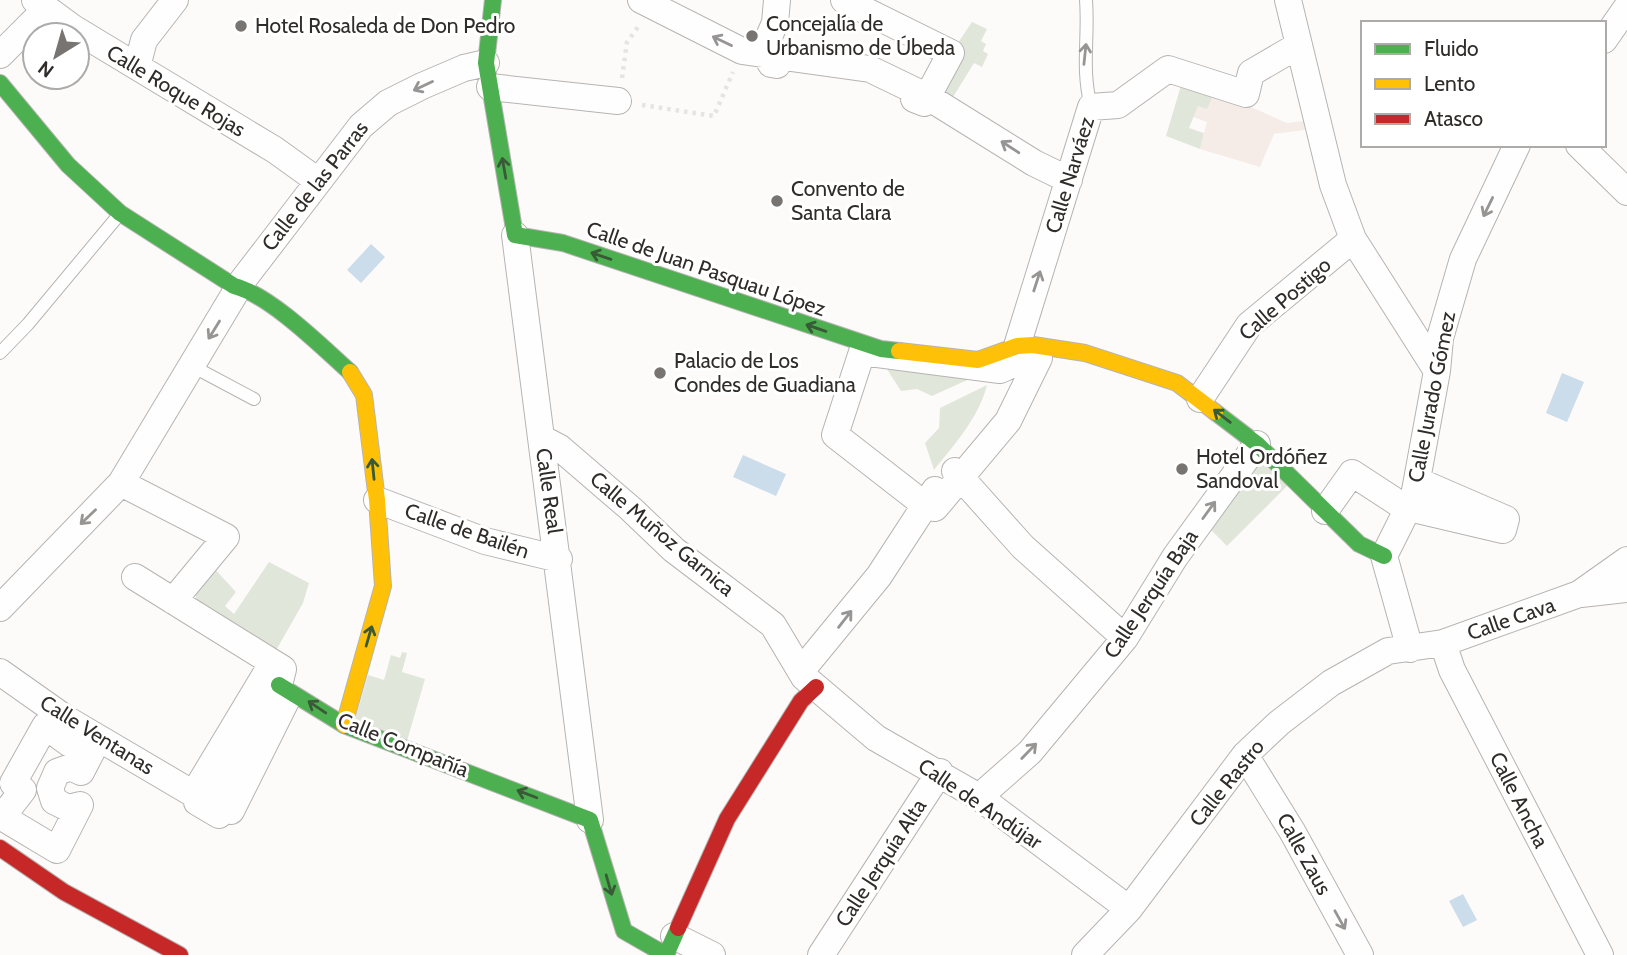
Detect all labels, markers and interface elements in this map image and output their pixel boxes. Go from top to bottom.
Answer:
place label: Concejalía de Urbanismo de Úbeda [766,11,955,60]
place label: Hotel Rosaleda de Don Pedro [255,13,515,38]
marker: Hotel Rosaleda de Don Pedro [233,18,249,34]
north arrow [21,21,91,91]
legend [1361,21,1606,147]
marker: Concejalía de Urbanismo de Úbeda [744,28,760,44]
one-way arrow [712,34,733,48]
text: Fluido [1424,36,1479,61]
street label: Calle Roque Rojas [102,39,250,143]
one-way arrow [1079,43,1092,66]
text: N [34,56,58,82]
text: Lento [1424,71,1475,96]
one-way arrow [412,80,434,93]
text: Atasco [1424,106,1483,131]
street label: Calle Narváez [1040,113,1099,236]
street label: Calle de las Parras [256,116,373,255]
one-way arrow [1000,140,1020,154]
one-way arrow [497,157,510,180]
place label: Convento de Santa Clara [791,176,905,225]
marker: Convento de Santa Clara [769,193,785,209]
one-way arrow [1481,196,1494,217]
street label: Calle de Juan Pasquau López [583,216,829,321]
one-way arrow [590,248,612,261]
street label: Calle Postigo [1234,252,1336,345]
one-way arrow [1031,270,1044,292]
street label: Calle Jurado Gómez [1403,309,1460,484]
one-way arrow [207,319,221,339]
one-way arrow [805,321,827,333]
place label: Palacio de Los Condes de Guadiana [674,348,856,397]
marker: Palacio de Los Condes de Guadiana [652,365,668,381]
one-way arrow [1213,409,1231,424]
place label: Hotel Ordóñez Sandoval [1196,444,1327,493]
street label: Calle Real [531,446,568,535]
one-way arrow [367,458,380,481]
marker: Hotel Ordóñez Sandoval [1174,461,1190,477]
street label: Calle Muñoz Garnica [585,466,739,601]
street label: Calle de Bailén [402,498,533,563]
one-way arrow [1201,501,1216,520]
one-way arrow [79,509,96,526]
street label: Calle Jerquía Baja [1098,525,1204,663]
street label: Calle Cava [1464,592,1558,645]
one-way arrow [837,610,852,629]
one-way arrow [363,625,376,647]
street label: Calle Ventanas [36,690,159,780]
one-way arrow [308,700,328,714]
street label: Calle Compañía [334,707,472,782]
street label: Calle Rastro [1184,734,1269,831]
one-way arrow [1020,743,1037,760]
street label: Calle Ancha [1485,748,1554,852]
street label: Calle de Andújar [913,753,1047,855]
one-way arrow [516,787,538,800]
street label: Calle Jerquía Alta [830,794,931,931]
street label: Calle Zaus [1272,809,1337,899]
one-way arrow [604,874,617,896]
one-way arrow [1333,910,1347,930]

